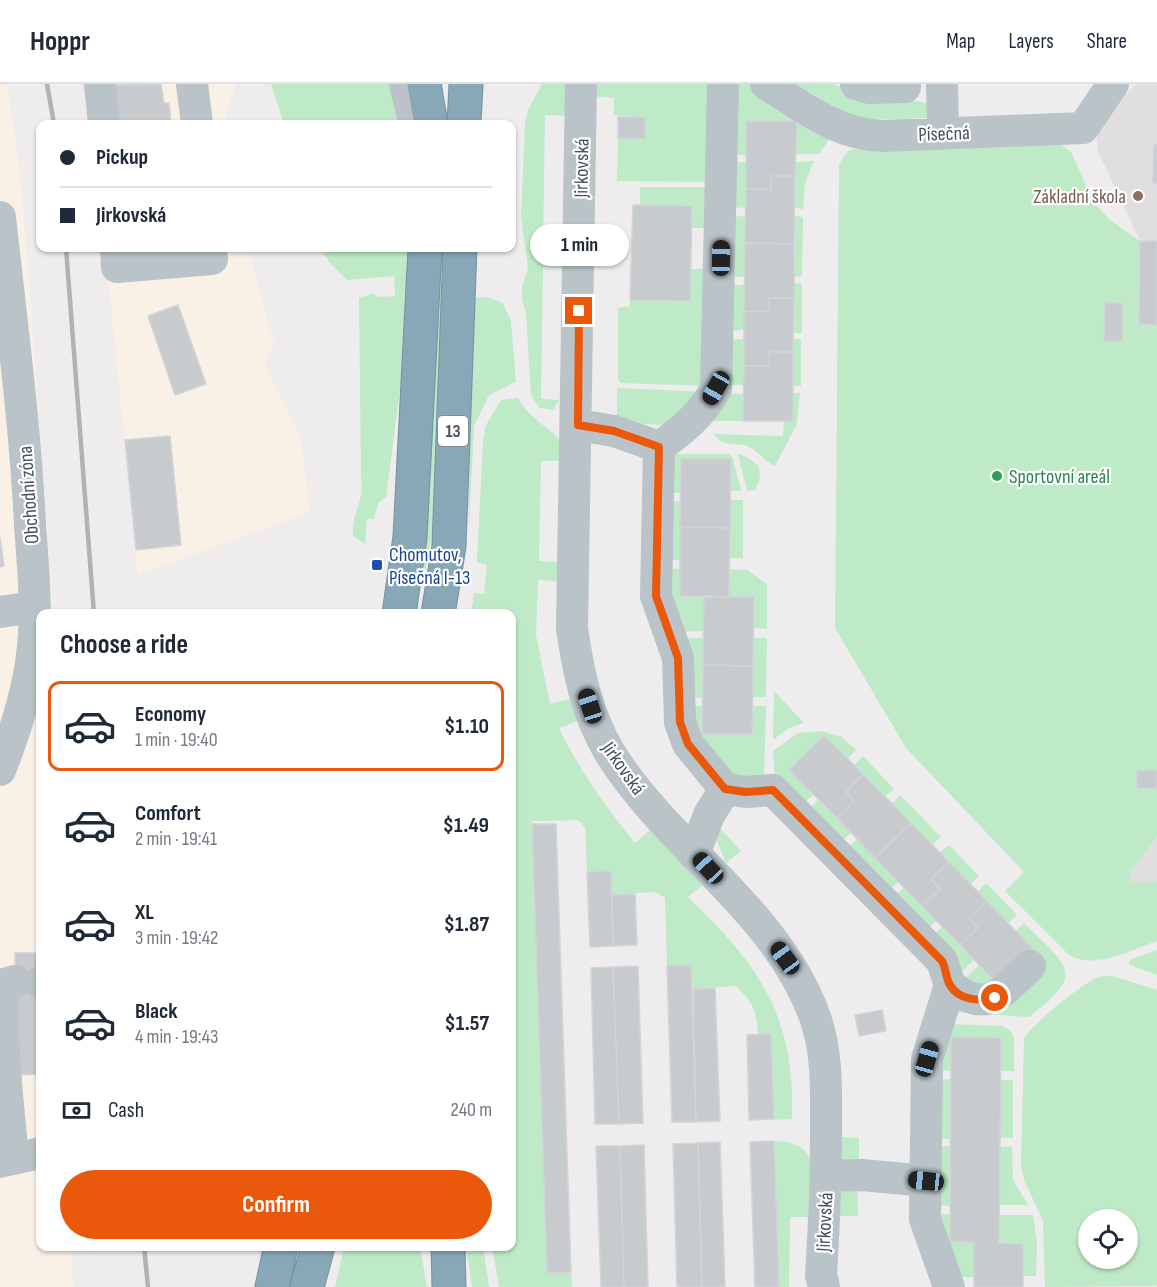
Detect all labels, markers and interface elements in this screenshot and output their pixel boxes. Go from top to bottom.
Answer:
text: Hoppr [30,25,90,58]
text: Map [946,29,975,54]
text: Layers [1008,29,1054,54]
text: Share [1087,29,1127,54]
street label: Písečná [918,121,970,147]
street label: Jirkovská [569,138,595,199]
text: Pickup [96,144,148,171]
place label: Základní škola [1033,185,1126,209]
marker: Základní škola [1131,189,1145,203]
text: Jirkovská [96,202,166,229]
callout: 1 min [530,224,628,266]
text: 1 min [561,233,598,257]
car [712,240,730,276]
route end [565,297,592,324]
car [699,368,733,408]
road number: 13 [438,416,468,446]
street label: Obchodní zóna [14,445,44,545]
place label: Sportovní areál [1009,465,1110,489]
marker: Sportovní areál [990,469,1004,483]
place label: Chomutov, Písečná I-13 [389,543,470,590]
marker: Chomutov, Písečná I-13 [370,558,384,572]
text: Choose a ride [60,629,188,661]
car [576,686,604,726]
icon: car [63,699,117,753]
text: Economy [135,701,206,728]
text: $1.10 [444,713,489,740]
text: 1 min · 19:40 [135,728,218,752]
street label: Jirkovská [596,737,650,800]
icon: car [63,798,117,852]
text: Comfort [135,800,201,827]
text: $1.49 [443,812,489,839]
text: 2 min · 19:41 [135,827,217,851]
car [689,849,727,887]
icon: car [63,897,117,951]
text: XL [135,899,154,926]
text: $1.87 [444,911,489,938]
text: 3 min · 19:42 [135,926,218,950]
car [767,938,803,978]
route start [981,984,1008,1011]
icon: car [63,996,117,1050]
text: Black [135,998,177,1025]
text: $1.57 [444,1010,489,1037]
text: 4 min · 19:43 [135,1025,218,1049]
car [913,1039,941,1079]
icon: cash [60,1094,93,1127]
text: Cash [108,1097,144,1124]
text: 240 m [451,1098,492,1122]
button: Confirm [60,1170,492,1239]
car [907,1170,945,1192]
street label: Jirkovská [811,1192,839,1253]
map controls [1078,1209,1138,1269]
button: locate [1078,1209,1138,1269]

